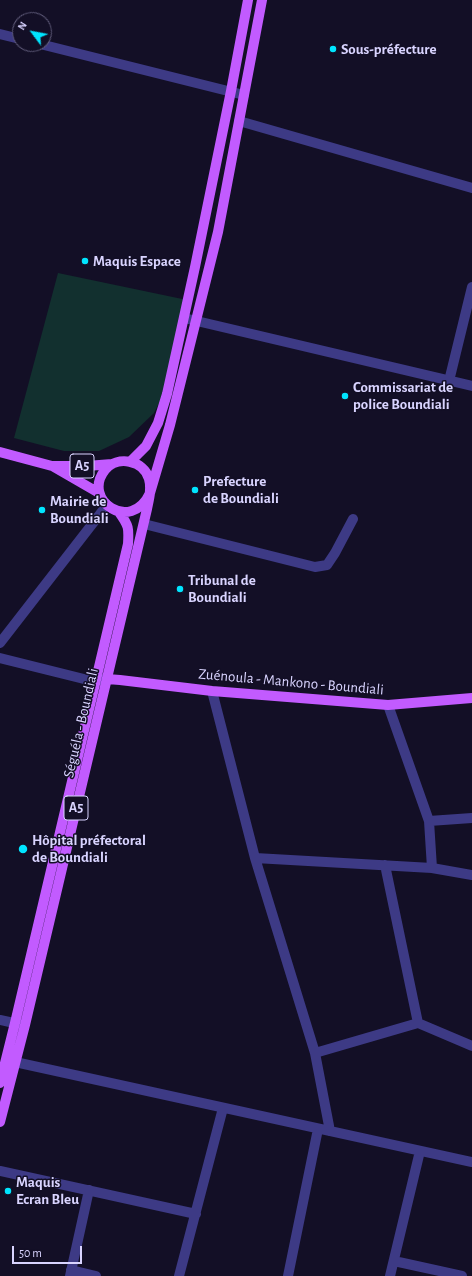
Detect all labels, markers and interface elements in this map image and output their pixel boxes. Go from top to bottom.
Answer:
north arrow [12,12,52,52]
text: N [16,20,29,32]
place label: Sous-préfecture [341,40,437,58]
marker: Sous-préfecture [328,44,338,54]
place label: Maquis Espace [93,252,181,270]
marker: Maquis Espace [80,256,90,266]
place label: Commissariat de police Boundiali [353,378,453,413]
marker: Commissariat de police Boundiali [340,391,350,401]
road number: A5 [70,454,94,478]
place label: Prefecture de Boundiali [203,472,279,507]
marker: Prefecture de Boundiali [190,485,200,495]
place label: Mairie de Boundiali [50,492,109,527]
marker: Mairie de Boundiali [37,505,47,515]
place label: Tribunal de Boundiali [188,571,256,606]
marker: Tribunal de Boundiali [175,584,185,594]
street label: Zuénoula - Mankono - Boundiali [198,665,384,699]
street label: Séguéla - Boundiali [60,667,102,779]
road number: A5 [64,796,88,820]
place label: Hôpital préfectoral de Boundiali [32,831,146,866]
marker: Hôpital préfectoral de Boundiali [17,843,29,855]
place label: Maquis Ecran Bleu [16,1173,79,1208]
marker: Maquis Ecran Bleu [3,1186,13,1196]
scale bar [14,1238,84,1264]
text: 50 m [19,1247,42,1259]

